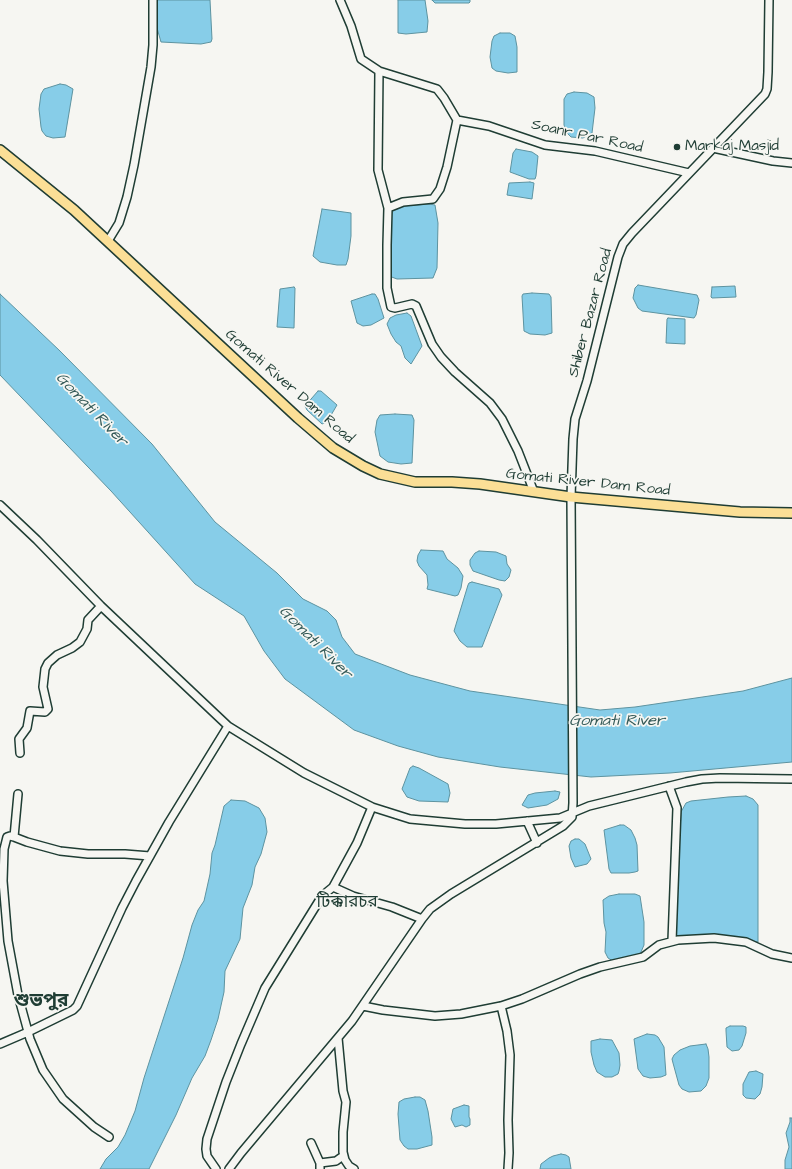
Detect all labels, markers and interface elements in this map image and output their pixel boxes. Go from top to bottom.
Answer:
street label: Soanr Par Road [530,116,644,158]
place label: Markaj Masjid [685,138,779,156]
marker: Markaj Masjid [672,142,682,152]
street label: Shiber Bazar Road [565,247,617,379]
street label: Gomati River Dam Road [221,326,357,448]
water label: Gomati River [51,369,131,451]
street label: Gomati River Dam Road [505,465,671,501]
water label: Gomati River [274,602,356,684]
water label: Gomati River [569,712,665,732]
district label: টিক্কারচর [316,893,378,913]
district label: শুভপুর [14,991,68,1013]

